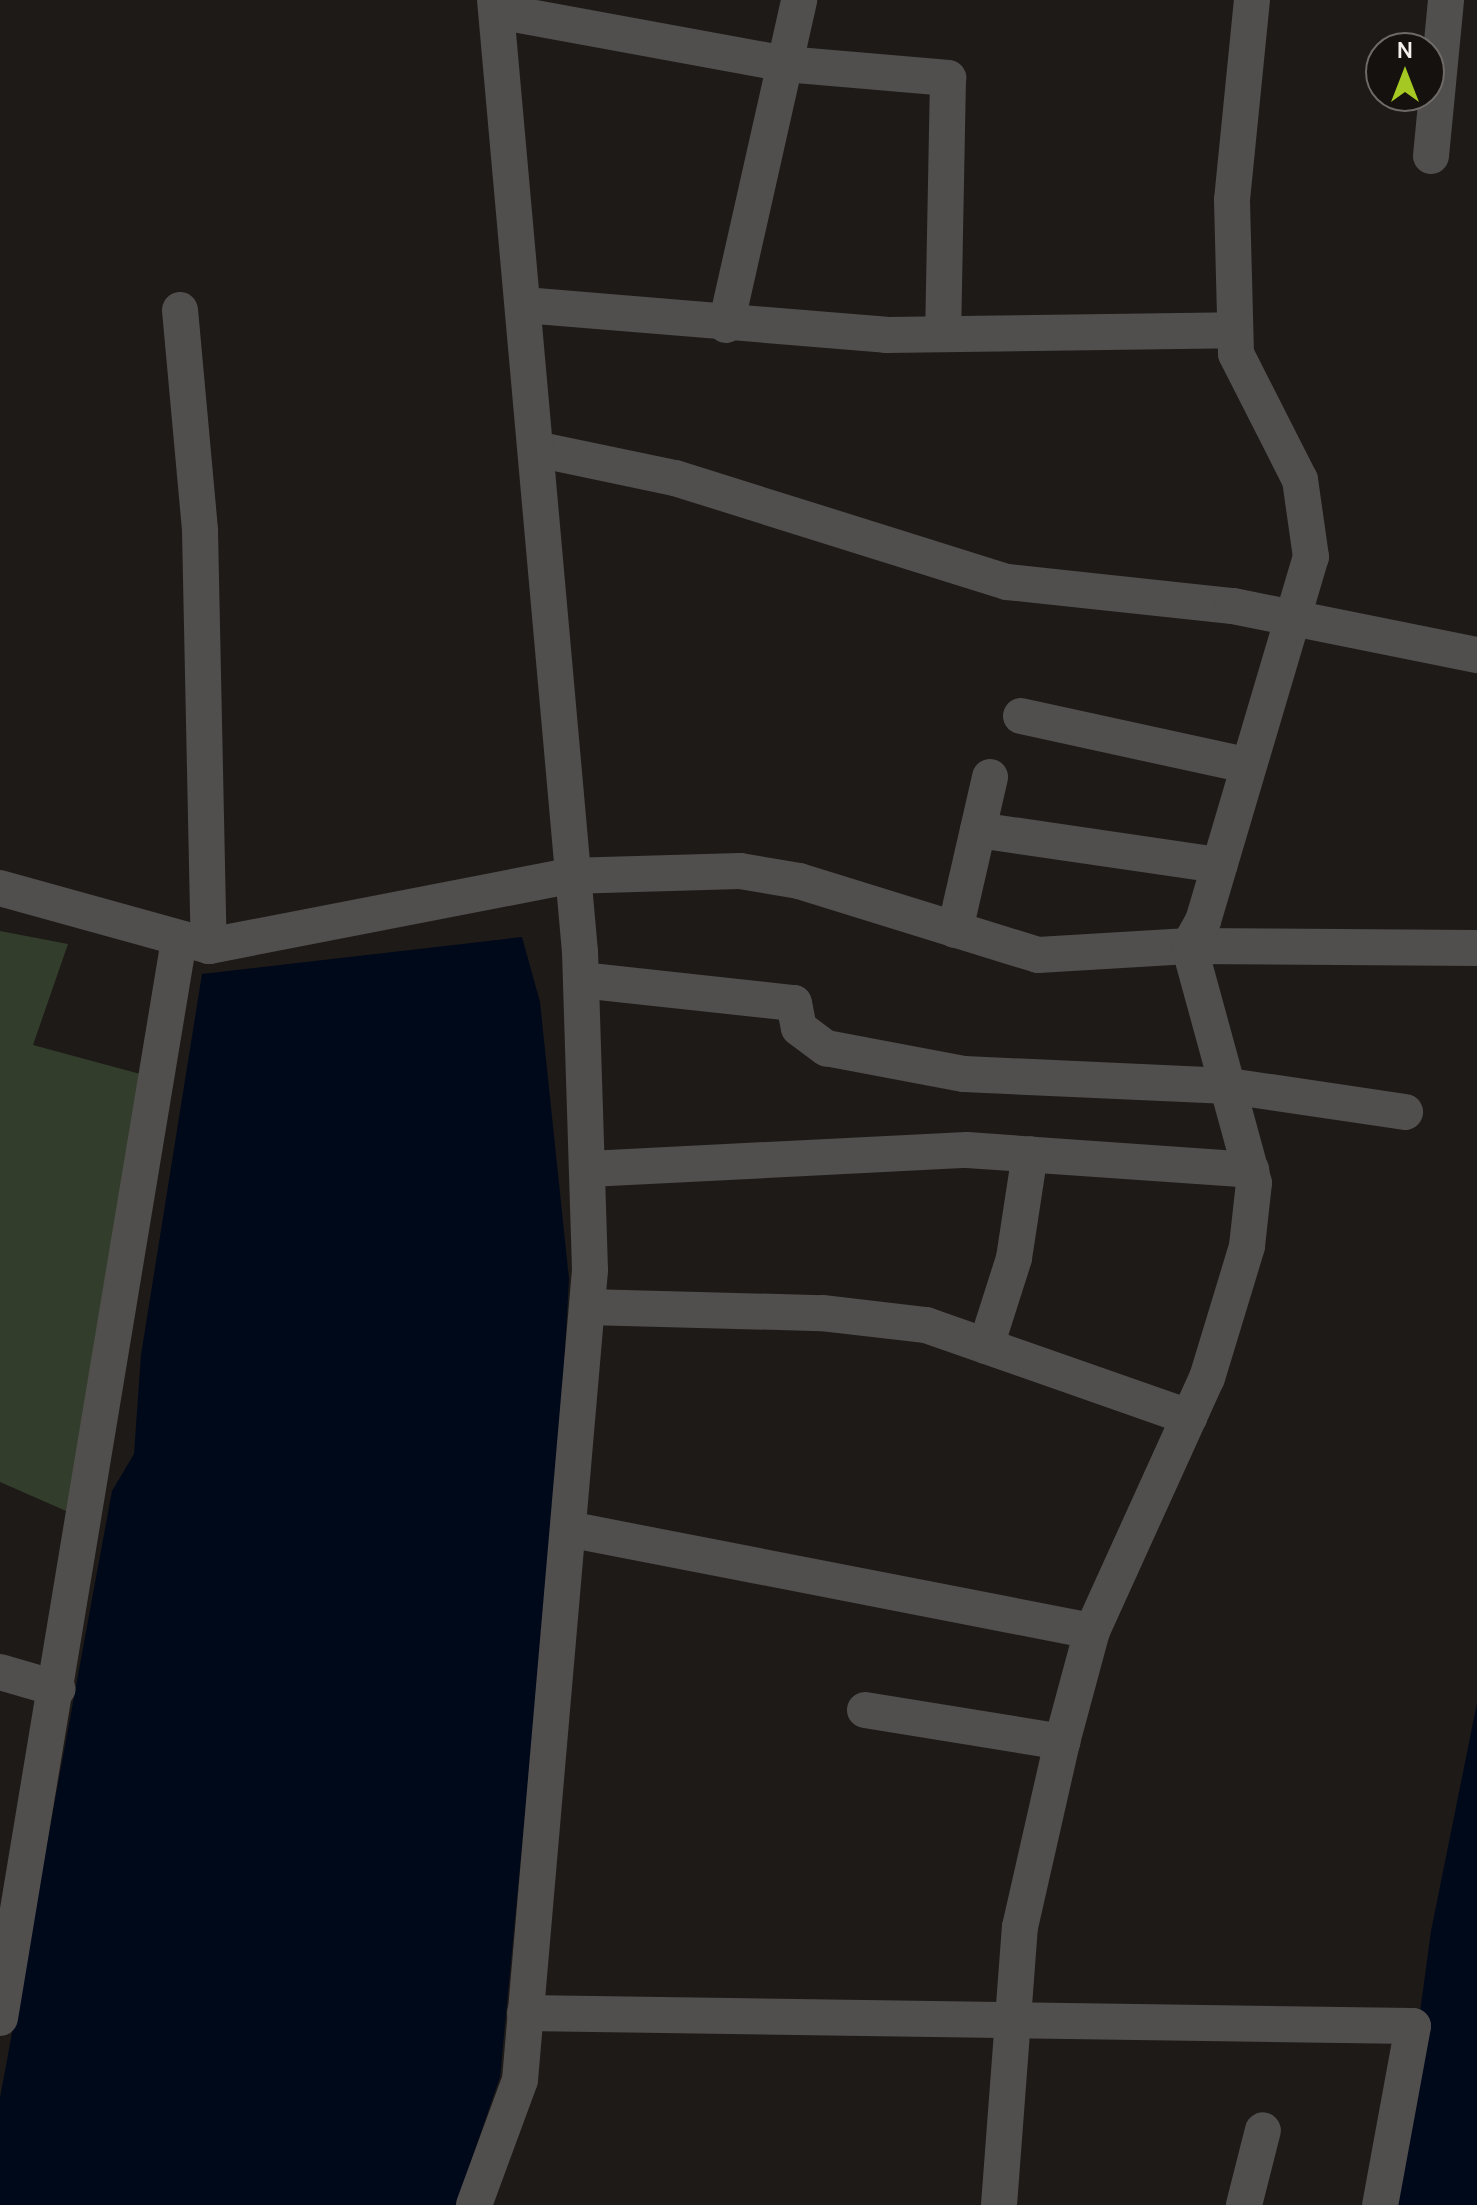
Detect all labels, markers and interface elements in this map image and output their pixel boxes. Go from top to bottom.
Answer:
north arrow [1365,32,1445,112]
text: N [1397,35,1413,65]

